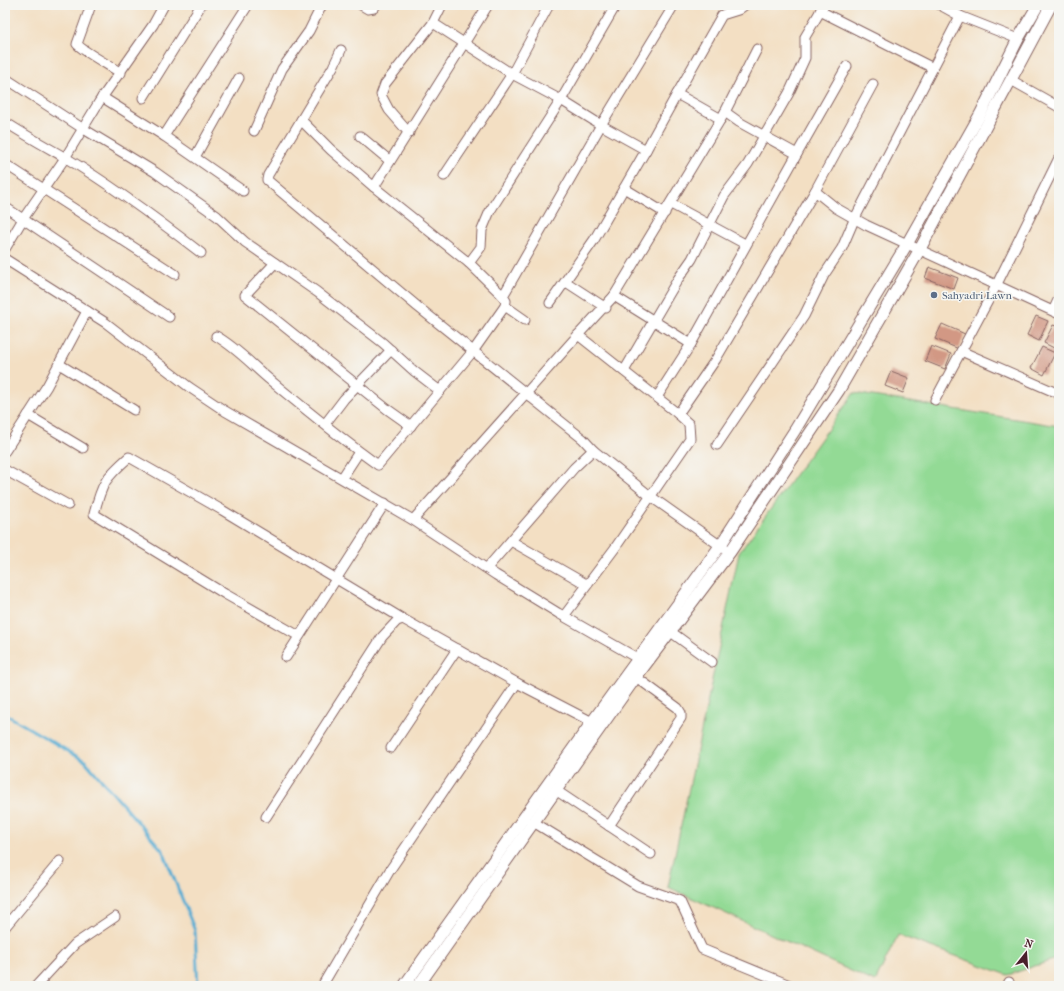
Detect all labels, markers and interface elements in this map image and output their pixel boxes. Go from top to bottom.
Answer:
place label: Sahyadri Lawn [942,289,1012,302]
marker: Sahyadri Lawn [929,290,939,300]
north arrow [1006,933,1046,973]
text: N [1023,936,1035,952]

